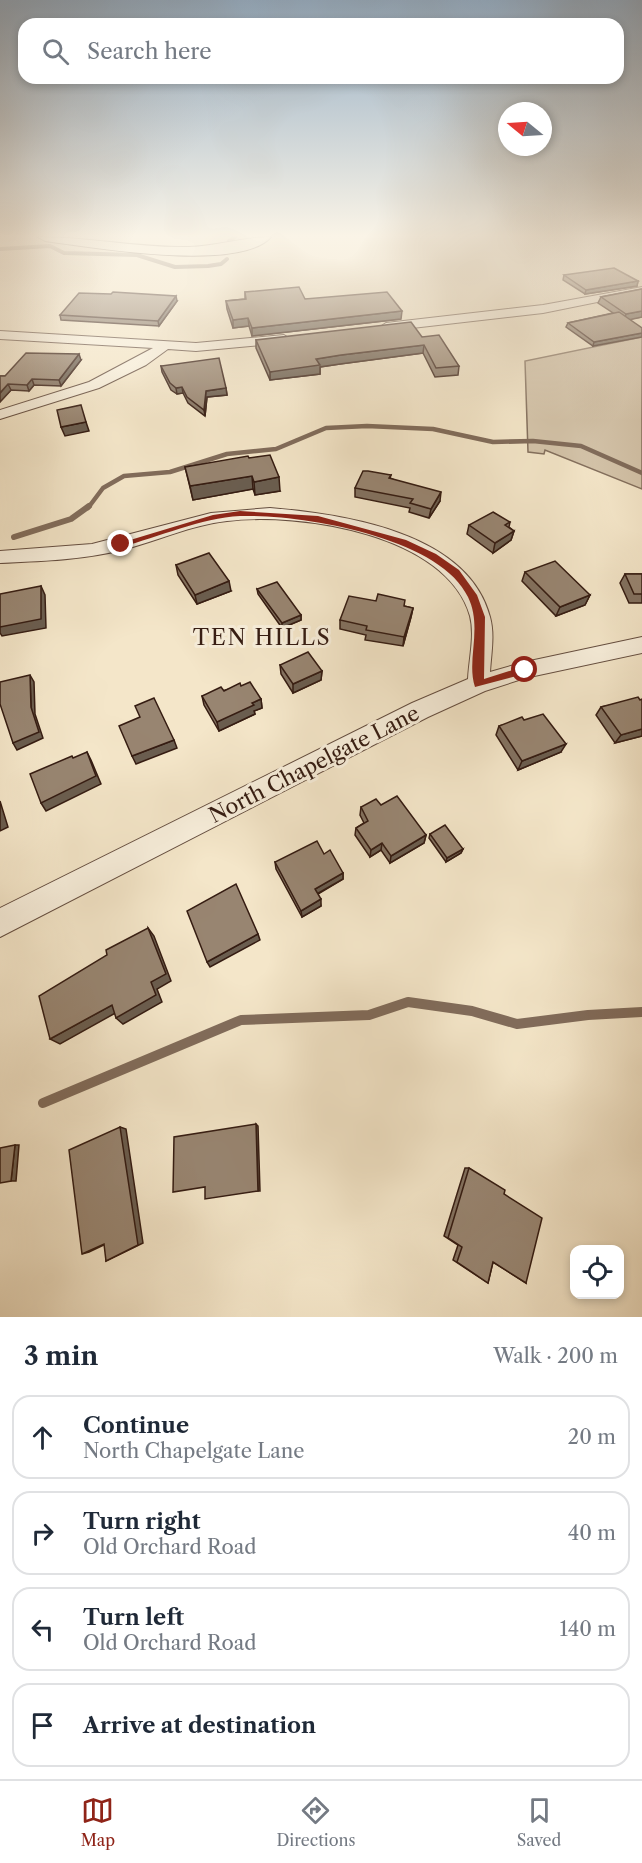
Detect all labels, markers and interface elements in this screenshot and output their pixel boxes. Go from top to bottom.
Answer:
search box [18,18,624,84]
icon: search [39,35,72,68]
text: Search here [87,38,212,65]
north arrow [498,102,552,156]
route end [107,530,133,556]
district label: TEN HILLS [193,624,331,651]
route start [511,656,537,682]
street label: North Chapelgate Lane [205,700,423,828]
map controls [570,1245,624,1299]
button: locate [570,1245,624,1299]
text: 3 min [24,1340,98,1372]
text: Walk · 200 m [493,1344,618,1368]
text: Continue [83,1412,189,1439]
icon: ahead [26,1421,59,1454]
text: 20 m [568,1425,616,1449]
text: North Chapelgate Lane [83,1439,305,1463]
text: Turn right [83,1508,201,1535]
icon: right [26,1517,59,1550]
text: 40 m [568,1521,616,1545]
text: Old Orchard Road [83,1535,256,1559]
text: Turn left [83,1604,184,1631]
icon: left [26,1613,59,1646]
text: 140 m [559,1617,616,1641]
text: Old Orchard Road [83,1631,256,1655]
icon: arrive [26,1709,59,1742]
text: Arrive at destination [83,1712,316,1739]
tab: Map [81,1794,115,1850]
tab: Directions [276,1794,355,1850]
tab: Saved [517,1794,561,1850]

